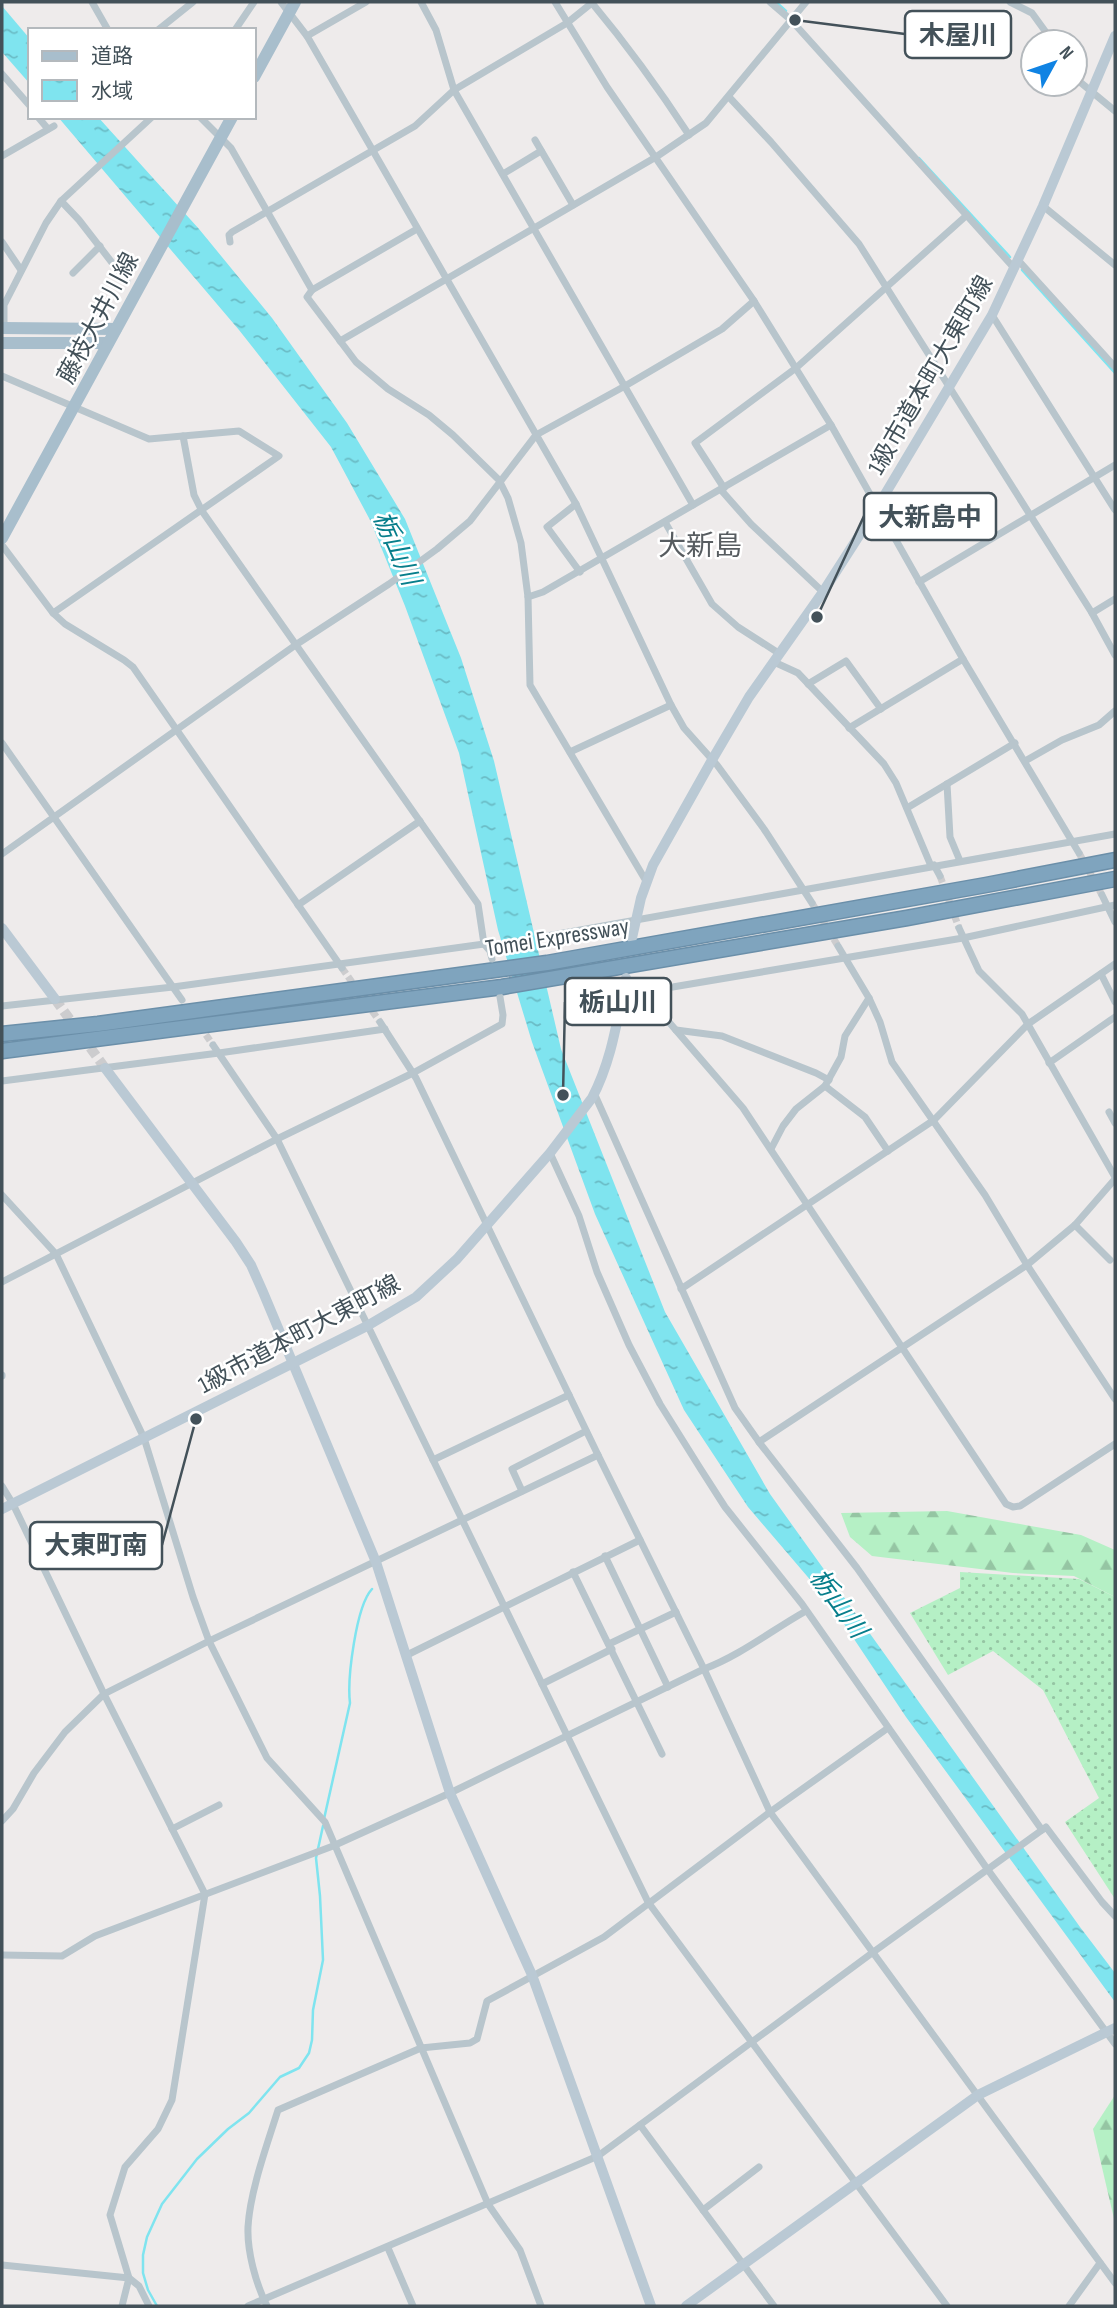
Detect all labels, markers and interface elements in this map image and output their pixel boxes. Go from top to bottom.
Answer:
callout: 木屋川 [905,11,1011,58]
text: 木屋川 [919,21,997,52]
legend [28,28,256,119]
north arrow [1019,28,1089,98]
text: N [1054,42,1078,64]
text: 道路 [91,44,133,69]
text: 水域 [91,79,133,104]
street label: 藤枝大井川線 [52,248,145,389]
street label: 1級市道本町大東町線 [862,271,999,480]
callout: 大新島中 [864,493,996,540]
text: 大新島中 [878,503,982,534]
water label: 栃山川 [366,507,427,593]
district label: 大新島 [658,530,742,563]
street label: Tomei Expressway [483,912,631,963]
callout: 栃山川 [565,978,671,1025]
text: 栃山川 [579,988,657,1019]
street label: 1級市道本町大東町線 [193,1269,405,1400]
callout: 大東町南 [30,1522,162,1569]
text: 大東町南 [44,1531,148,1562]
water label: 栃山川 [802,1563,875,1647]

